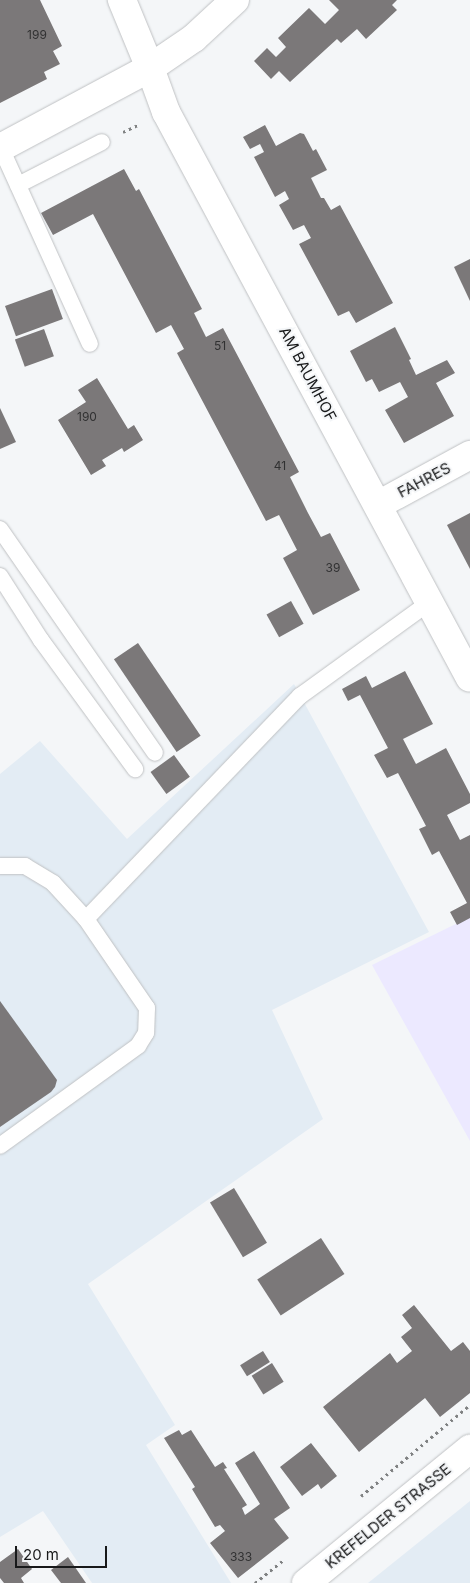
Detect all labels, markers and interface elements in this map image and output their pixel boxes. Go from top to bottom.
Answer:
house number: 199 [27,28,47,42]
street label: AM BAUMHOF [276,324,340,424]
house number: 51 [214,339,226,353]
house number: 190 [77,410,97,424]
house number: 41 [274,459,286,473]
street label: FAHRES [394,459,454,501]
house number: 39 [326,561,340,575]
street label: KREFELDER STRASSE [322,1460,454,1572]
scale bar [18,1536,110,1568]
text: 20 m [23,1545,59,1564]
house number: 333 [230,1550,252,1564]

